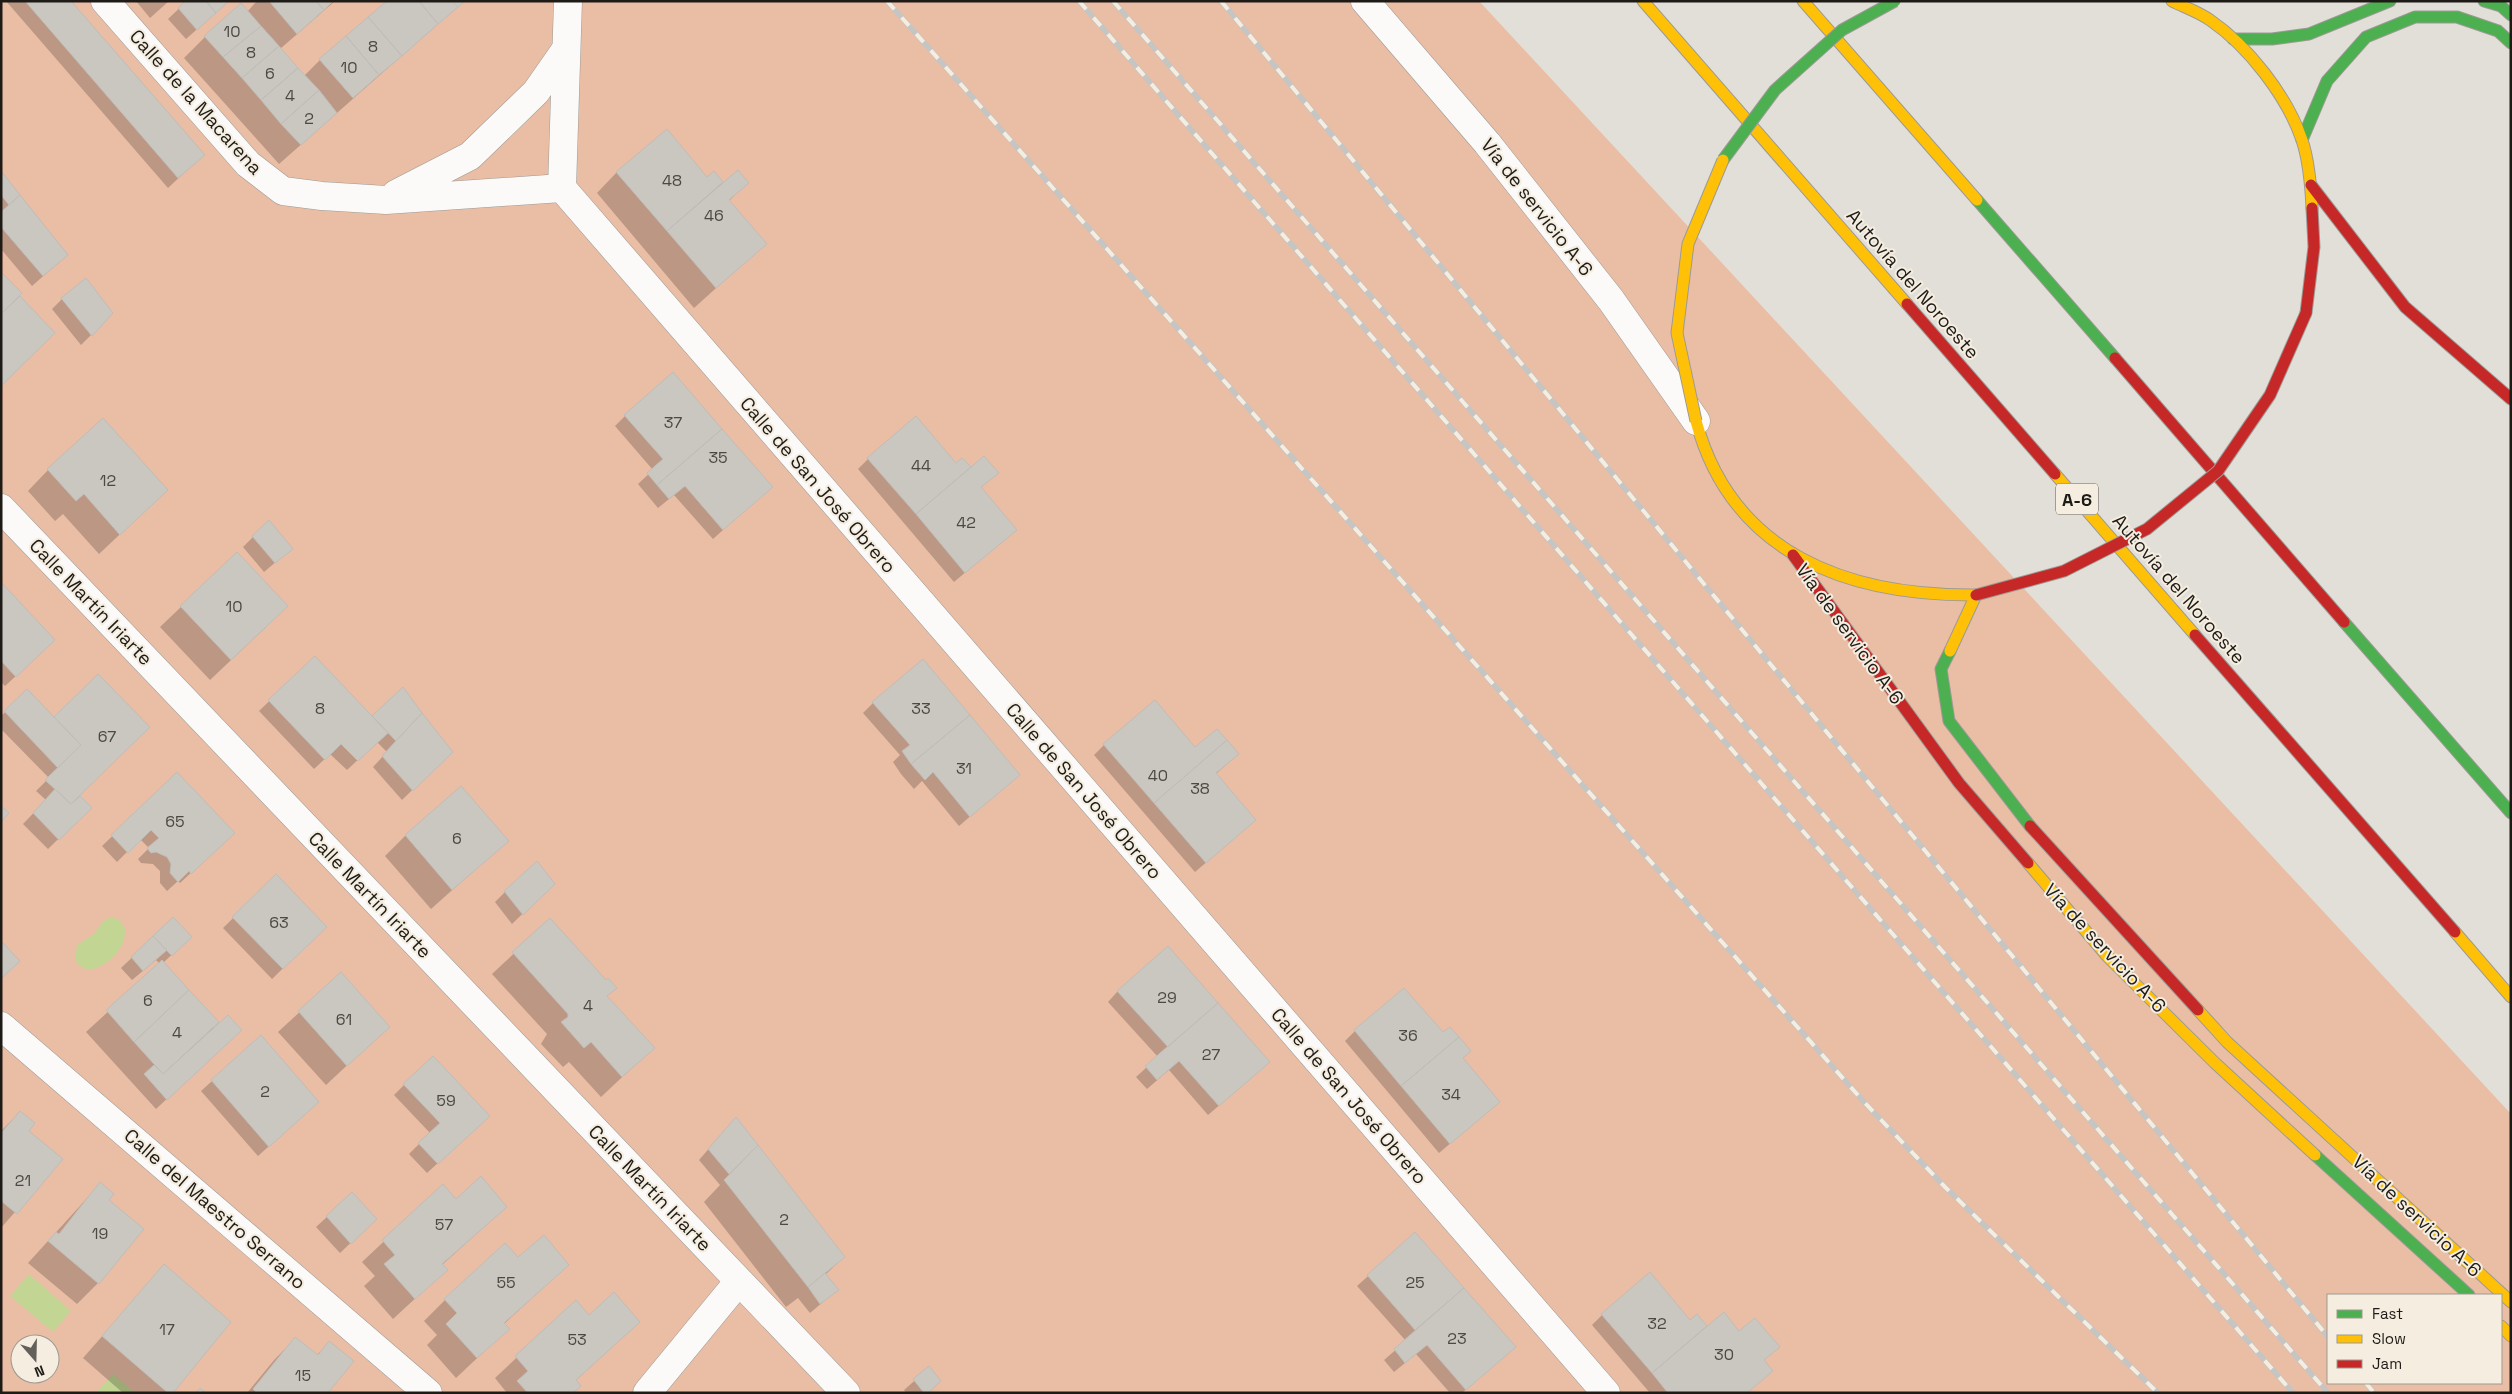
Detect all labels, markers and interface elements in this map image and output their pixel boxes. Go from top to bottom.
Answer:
house number: 10 [224,21,240,42]
street label: Calle de la Macarena [124,24,268,180]
house number: 8 [368,36,378,57]
house number: 8 [246,42,256,63]
house number: 10 [341,57,357,78]
house number: 6 [265,63,275,84]
house number: 4 [285,85,295,106]
house number: 2 [304,108,314,129]
street label: Vía de servicio A-6 [1475,133,1599,281]
house number: 48 [662,170,682,191]
street label: Autovía del Noroeste [1841,204,1985,364]
house number: 46 [704,205,724,226]
street label: Calle de San José Obrero [734,391,902,579]
house number: 37 [664,412,682,433]
house number: 35 [708,447,728,468]
house number: 44 [911,455,931,476]
house number: 12 [100,470,116,491]
road number: A-6 [2056,484,2098,514]
street label: Autovía del Noroeste [2107,509,2251,669]
house number: 42 [956,512,976,533]
street label: Calle Martín Iriarte [24,533,158,671]
street label: Vía de servicio A-6 [1790,559,1910,709]
house number: 10 [226,596,242,617]
street label: Calle de San José Obrero [1000,697,1168,885]
house number: 8 [315,698,325,719]
house number: 33 [911,698,931,719]
house number: 67 [98,726,116,747]
house number: 31 [956,758,972,779]
house number: 40 [1148,765,1168,786]
house number: 38 [1190,778,1210,799]
house number: 65 [165,811,185,832]
street label: Calle Martín Iriarte [303,826,437,964]
house number: 6 [452,828,462,849]
street label: Vía de servicio A-6 [2038,878,2172,1018]
house number: 63 [269,912,289,933]
house number: 29 [1157,987,1177,1008]
house number: 6 [143,990,153,1011]
house number: 4 [583,995,593,1016]
street label: Calle de San José Obrero [1265,1002,1433,1190]
house number: 61 [336,1009,352,1030]
house number: 4 [172,1022,182,1043]
house number: 36 [1398,1025,1418,1046]
house number: 27 [1202,1044,1220,1065]
house number: 2 [260,1081,270,1102]
house number: 34 [1441,1084,1461,1105]
house number: 59 [436,1090,456,1111]
street label: Calle Martín Iriarte [583,1119,717,1257]
street label: Calle del Maestro Serrano [119,1123,311,1295]
street label: Vía de servicio A-6 [2347,1149,2487,1283]
house number: 21 [15,1170,31,1191]
house number: 2 [779,1209,789,1230]
house number: 57 [435,1214,453,1235]
house number: 19 [92,1223,108,1244]
house number: 55 [496,1272,516,1293]
house number: 25 [1405,1272,1425,1293]
legend [2327,1294,2502,1384]
text: Fast [2372,1304,2403,1323]
house number: 32 [1647,1313,1667,1334]
house number: 17 [159,1319,175,1340]
house number: 23 [1447,1328,1467,1349]
house number: 53 [567,1329,587,1350]
text: Slow [2372,1329,2406,1348]
north arrow [10,1334,60,1384]
house number: 30 [1714,1344,1734,1365]
text: Jam [2372,1354,2402,1373]
text: N [32,1361,47,1381]
house number: 15 [295,1365,311,1386]

